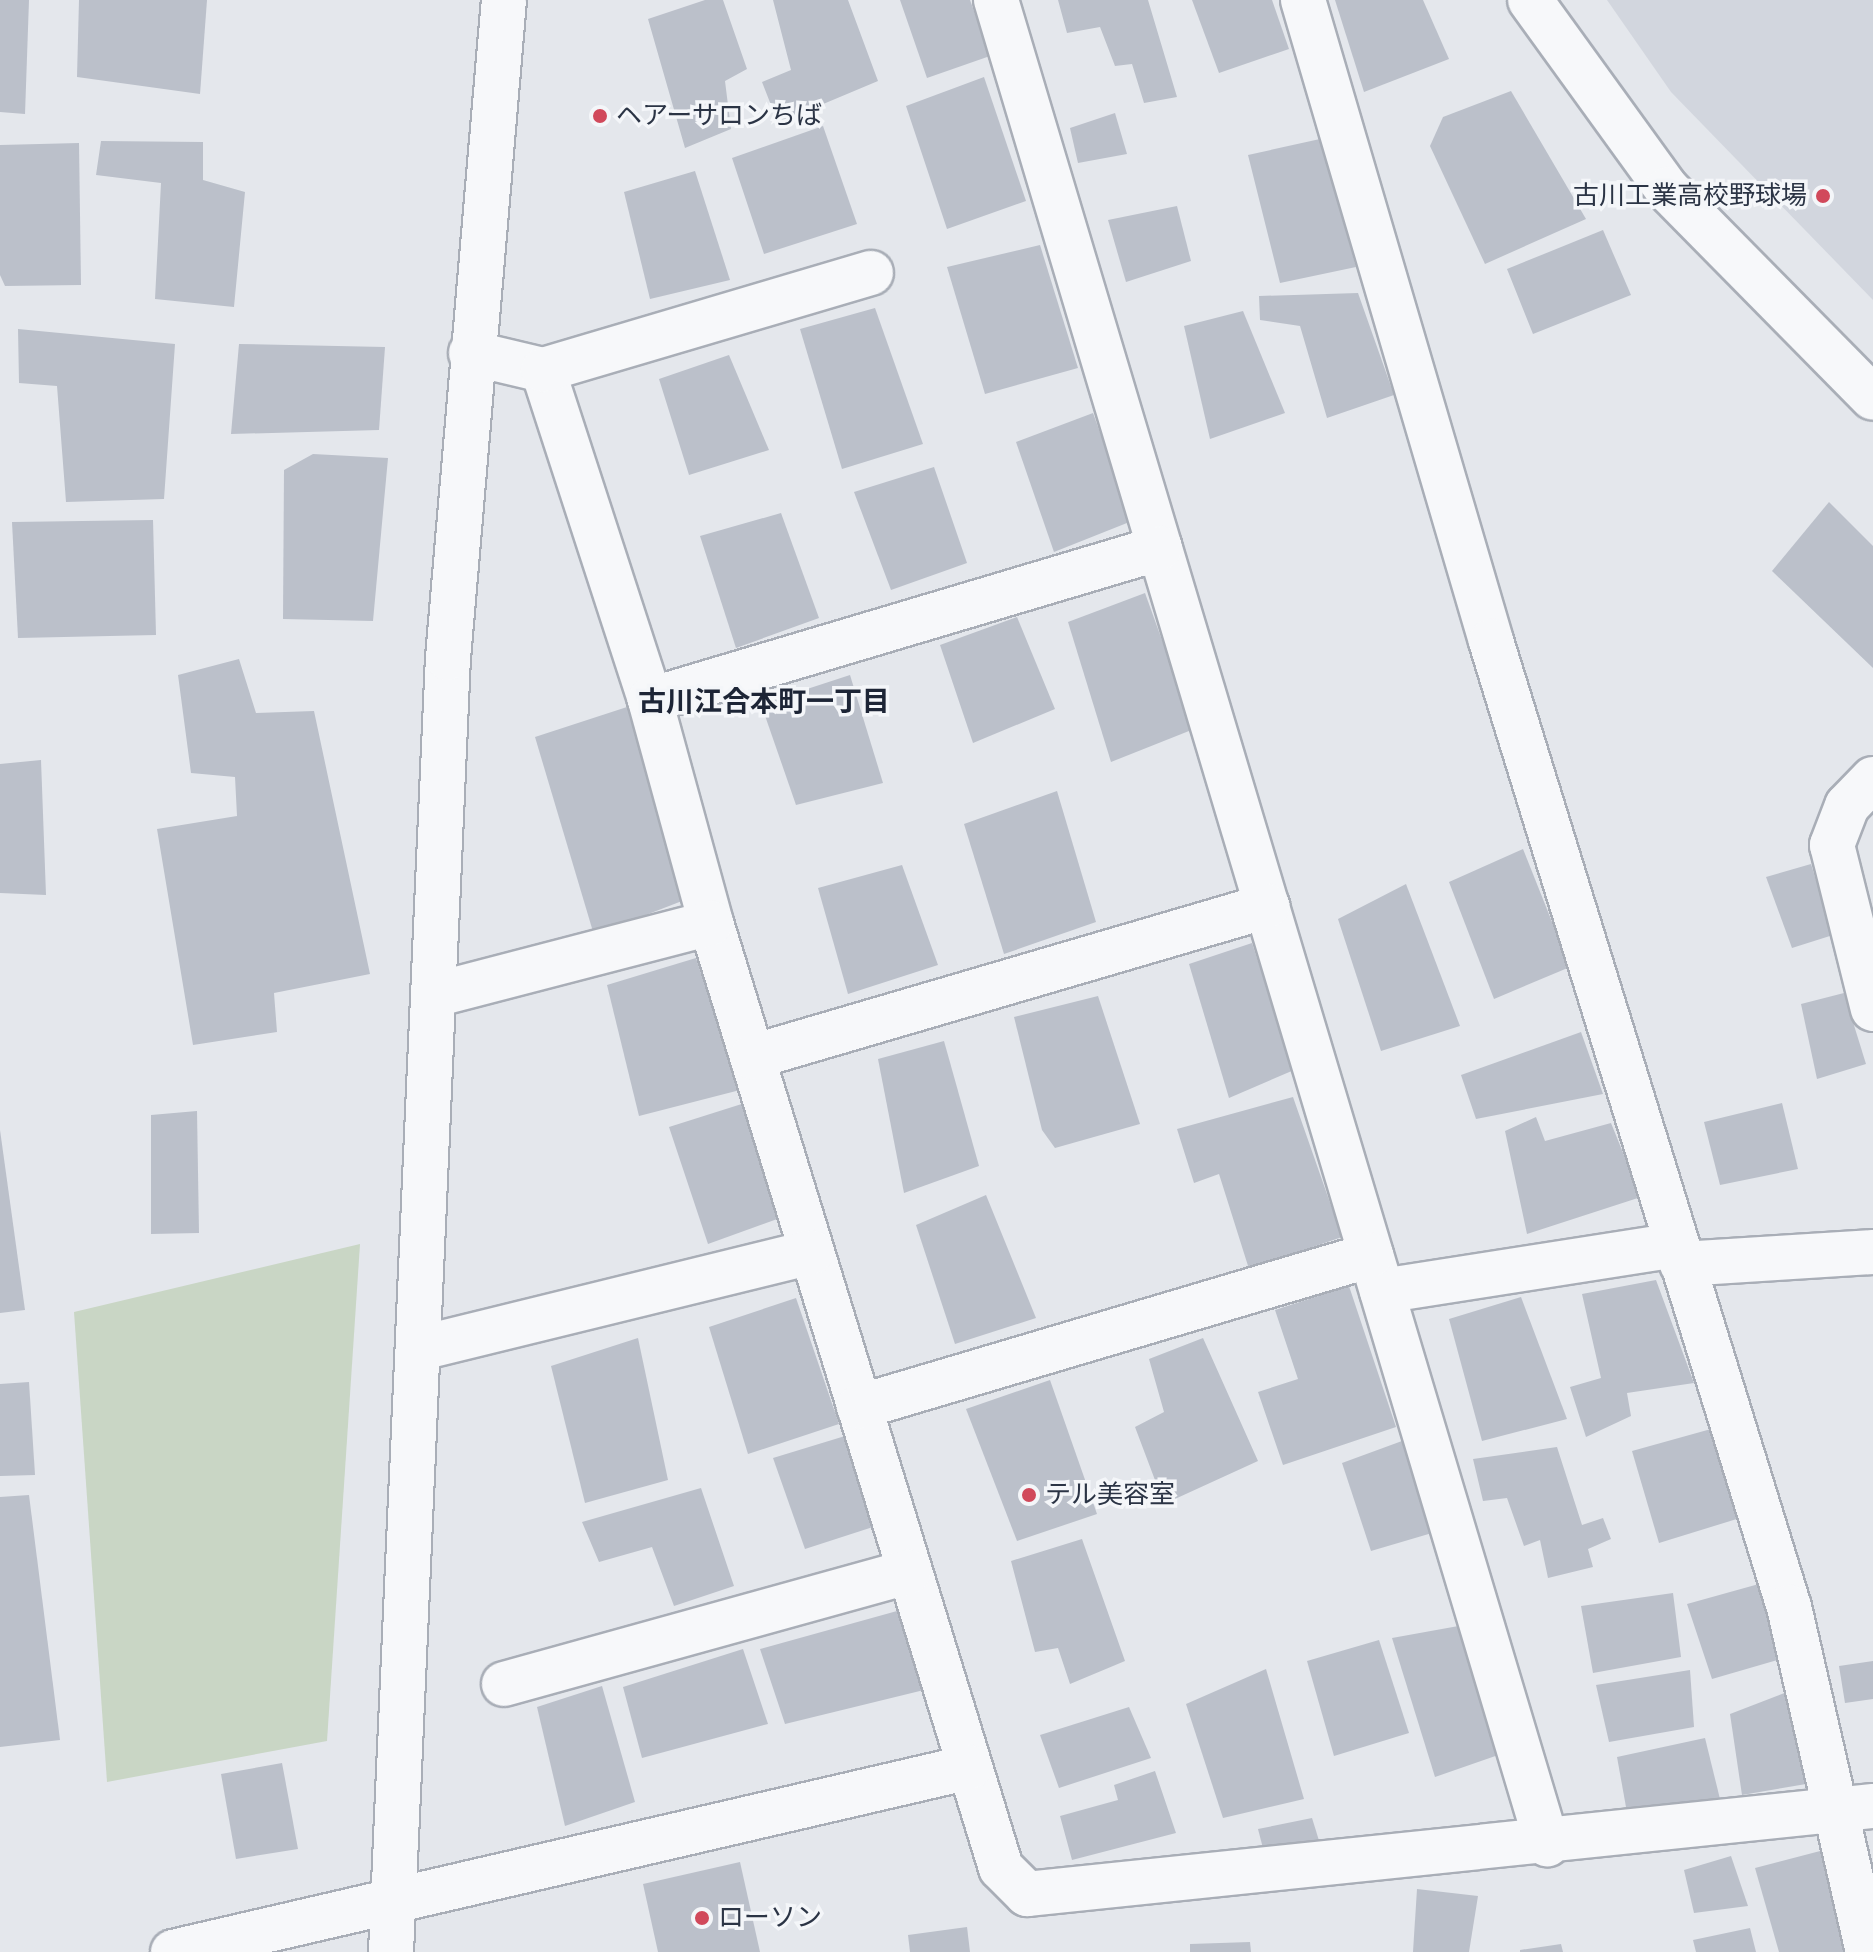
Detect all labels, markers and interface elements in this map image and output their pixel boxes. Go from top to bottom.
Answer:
place label: ヘアーサロンちば [616,100,822,132]
marker: ヘアーサロンちば [591,107,609,125]
place label: 古川工業高校野球場 [1573,180,1807,212]
marker: 古川工業高校野球場 [1814,187,1832,205]
district label: 古川江合本町一丁目 [638,684,890,718]
place label: テル美容室 [1045,1479,1175,1511]
marker: テル美容室 [1020,1486,1038,1504]
place label: ローソン [718,1902,822,1934]
marker: ローソン [693,1909,711,1927]

